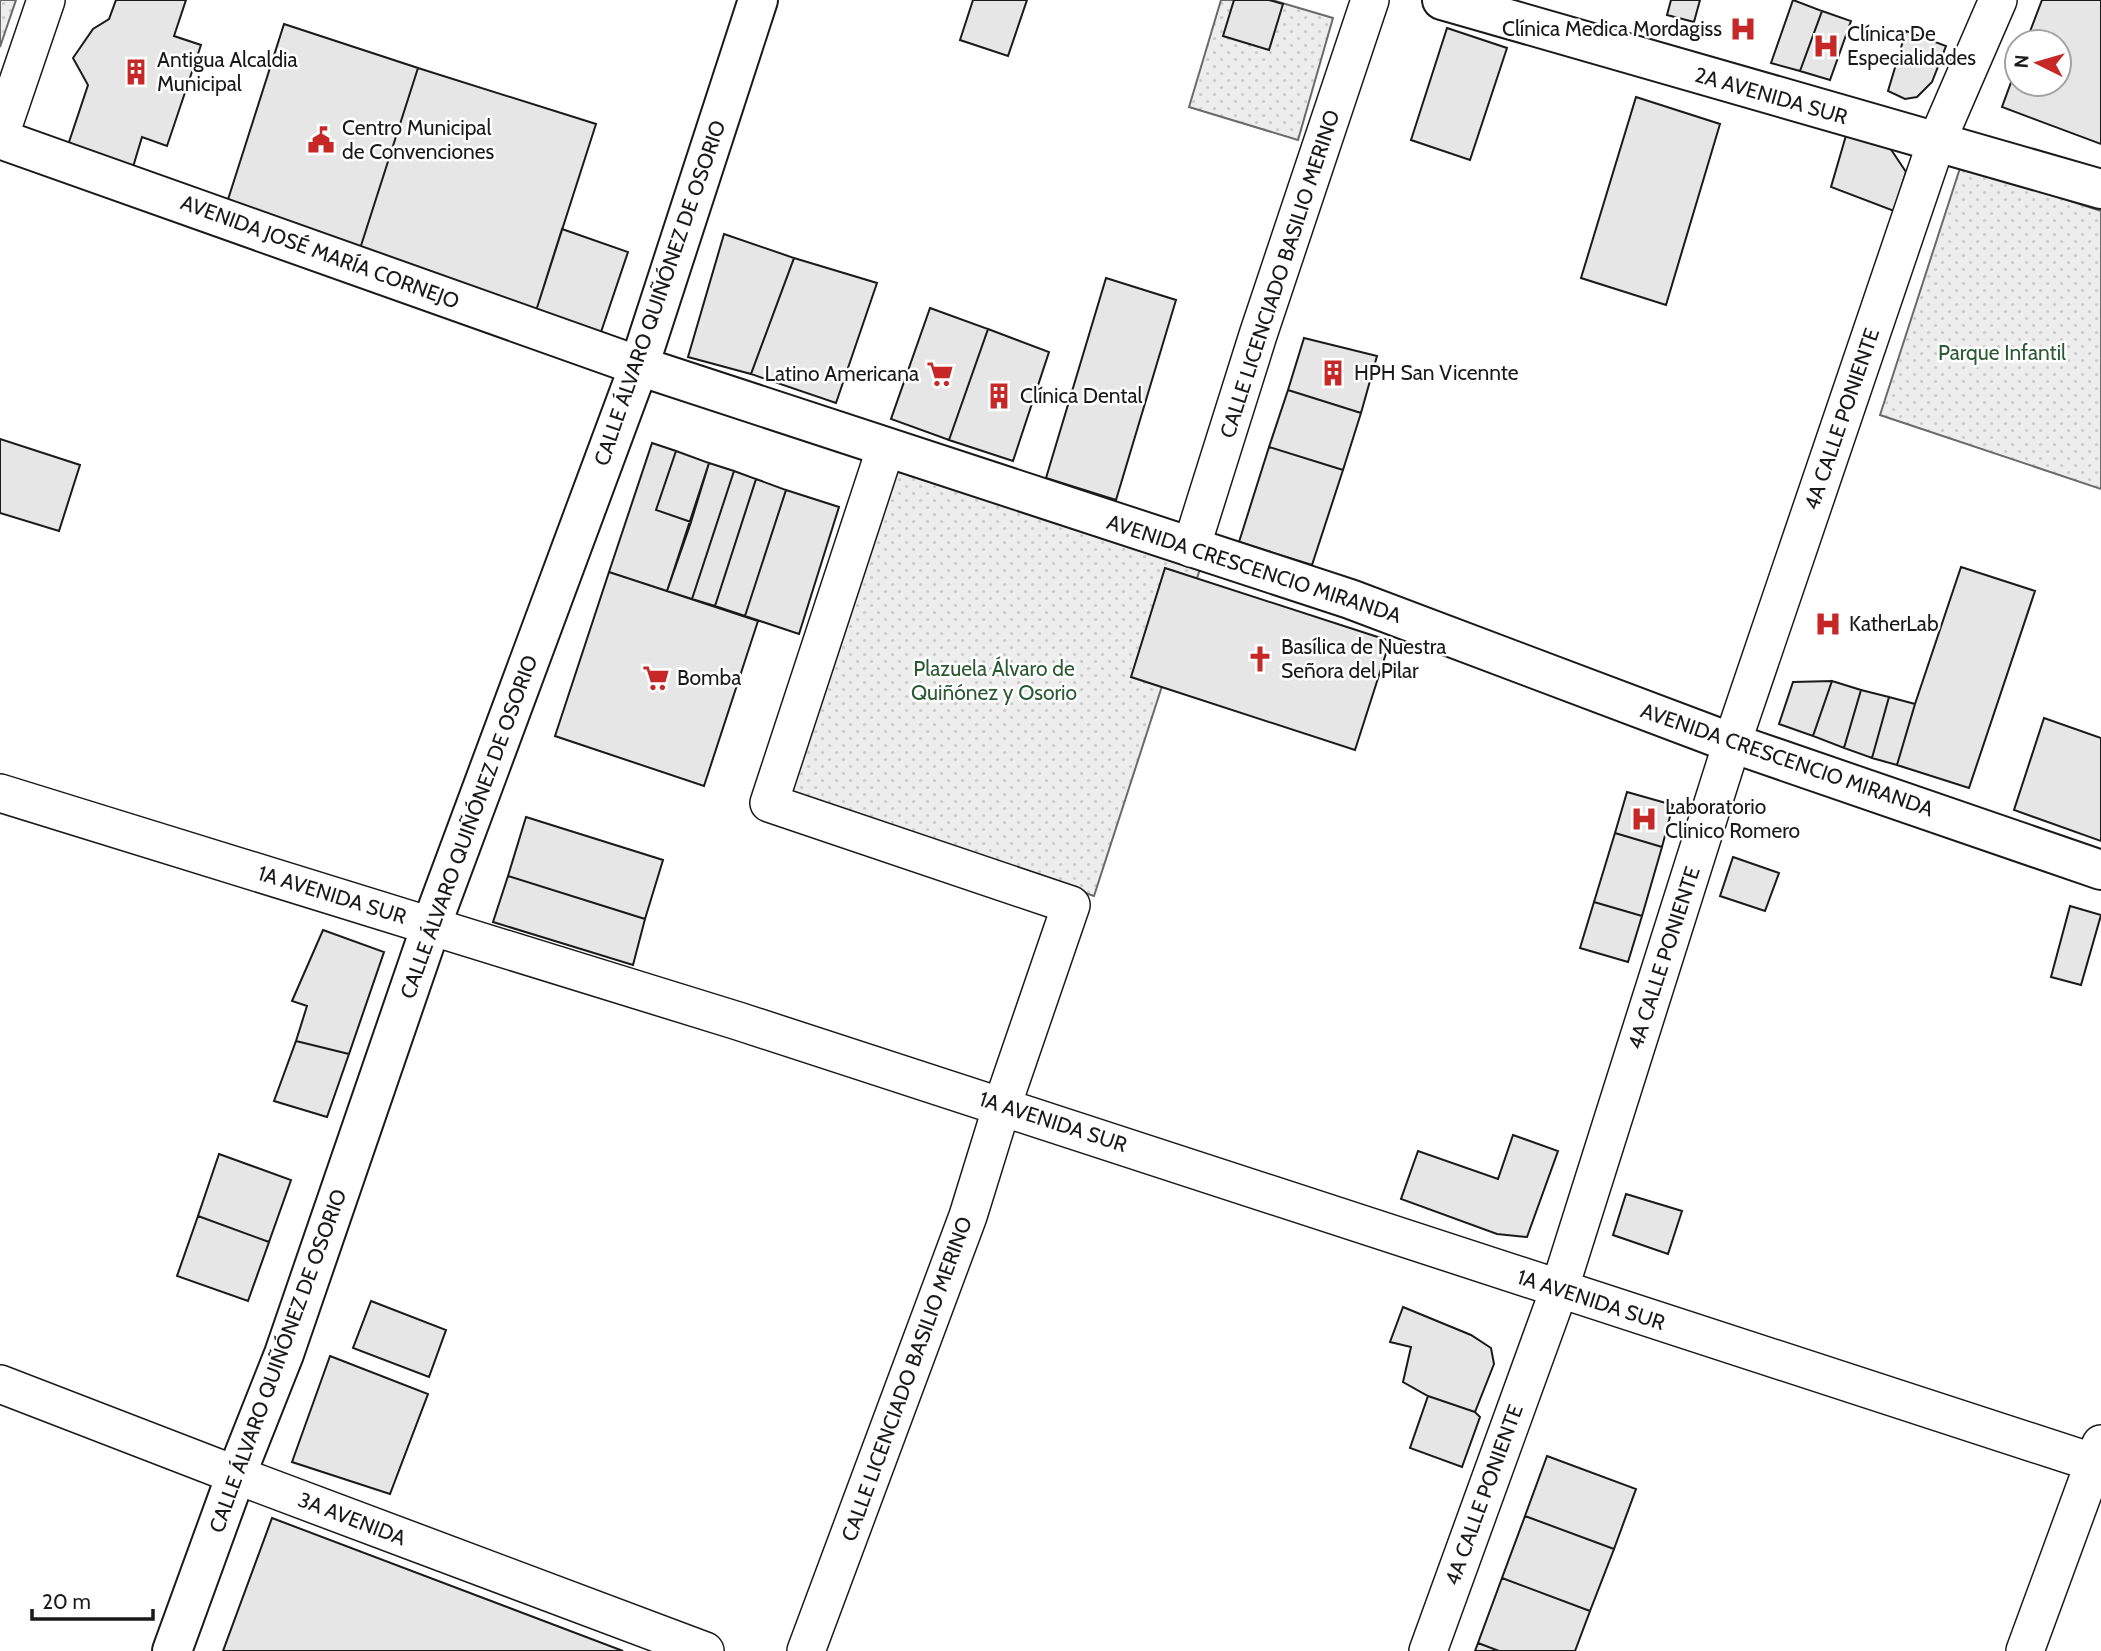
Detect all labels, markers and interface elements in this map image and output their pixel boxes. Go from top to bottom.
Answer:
hospital icon: Clínica Medica Mordagiss [1728,14,1758,44]
place label: Clínica Medica Mordagiss [1502,16,1722,41]
place label: Clínica De Especialidades [1847,21,1976,70]
north arrow [2003,28,2073,98]
hospital icon: Clínica De Especialidades [1811,31,1841,61]
place label: Antigua Alcaldia Municipal [157,47,298,96]
text: N [2010,54,2034,69]
building icon: Antigua Alcaldia Municipal [121,57,151,87]
street label: 2A AVENIDA SUR [1692,62,1851,129]
street label: CALLE LICENCIADO BASILIO MERINO [1215,107,1344,441]
place label: Centro Municipal de Convenciones [342,115,494,164]
street label: CALLE ÁLVARO QUIÑÓNEZ DE OSORIO [588,117,731,469]
public building icon: Centro Municipal de Convenciones [306,125,336,155]
street label: AVENIDA JOSÉ MARÍA CORNEJO [178,189,463,314]
street label: 4A CALLE PONIENTE [1799,325,1884,513]
park label: Parque Infantil [1938,340,2066,365]
building icon: HPH San Vicennte [1318,358,1348,388]
supermarket icon: Latino Americana [925,359,955,389]
place label: HPH San Vicennte [1354,360,1519,385]
place label: Latino Americana [764,361,919,386]
building icon: Clínica Dental [984,381,1014,411]
place label: Clínica Dental [1020,383,1142,408]
street label: AVENIDA CRESCENCIO MIRANDA [1104,509,1404,628]
hospital icon: KatherLab [1813,609,1843,639]
place label: KatherLab [1849,611,1939,636]
place label: Basílica de Nuestra Señora del Pilar [1281,634,1446,683]
church icon: Basílica de Nuestra Señora del Pilar [1245,644,1275,674]
street label: CALLE ÁLVARO QUIÑÓNEZ DE OSORIO [394,651,542,1002]
park label: Plazuela Álvaro de Quiñónez y Osorio [911,656,1077,705]
supermarket icon: Bomba [641,663,671,693]
place label: Bomba [677,665,741,690]
street label: AVENIDA CRESCENCIO MIRANDA [1638,698,1937,821]
place label: Laboratorio Clinico Romero [1665,794,1800,843]
hospital icon: Laboratorio Clinico Romero [1629,804,1659,834]
street label: 1A AVENIDA SUR [255,860,410,929]
street label: 4A CALLE PONIENTE [1622,863,1705,1052]
street label: 1A AVENIDA SUR [976,1086,1130,1157]
street label: CALLE ÁLVARO QUIÑÓNEZ DE OSORIO [203,1185,351,1536]
street label: CALLE LICENCIADO BASILIO MERINO [836,1213,977,1544]
street label: 1A AVENIDA SUR [1514,1264,1668,1335]
street label: 4A CALLE PONIENTE [1439,1401,1528,1589]
street label: 3A AVENIDA [295,1487,410,1551]
scale bar [32,1578,152,1622]
text: 20 m [42,1589,91,1614]

